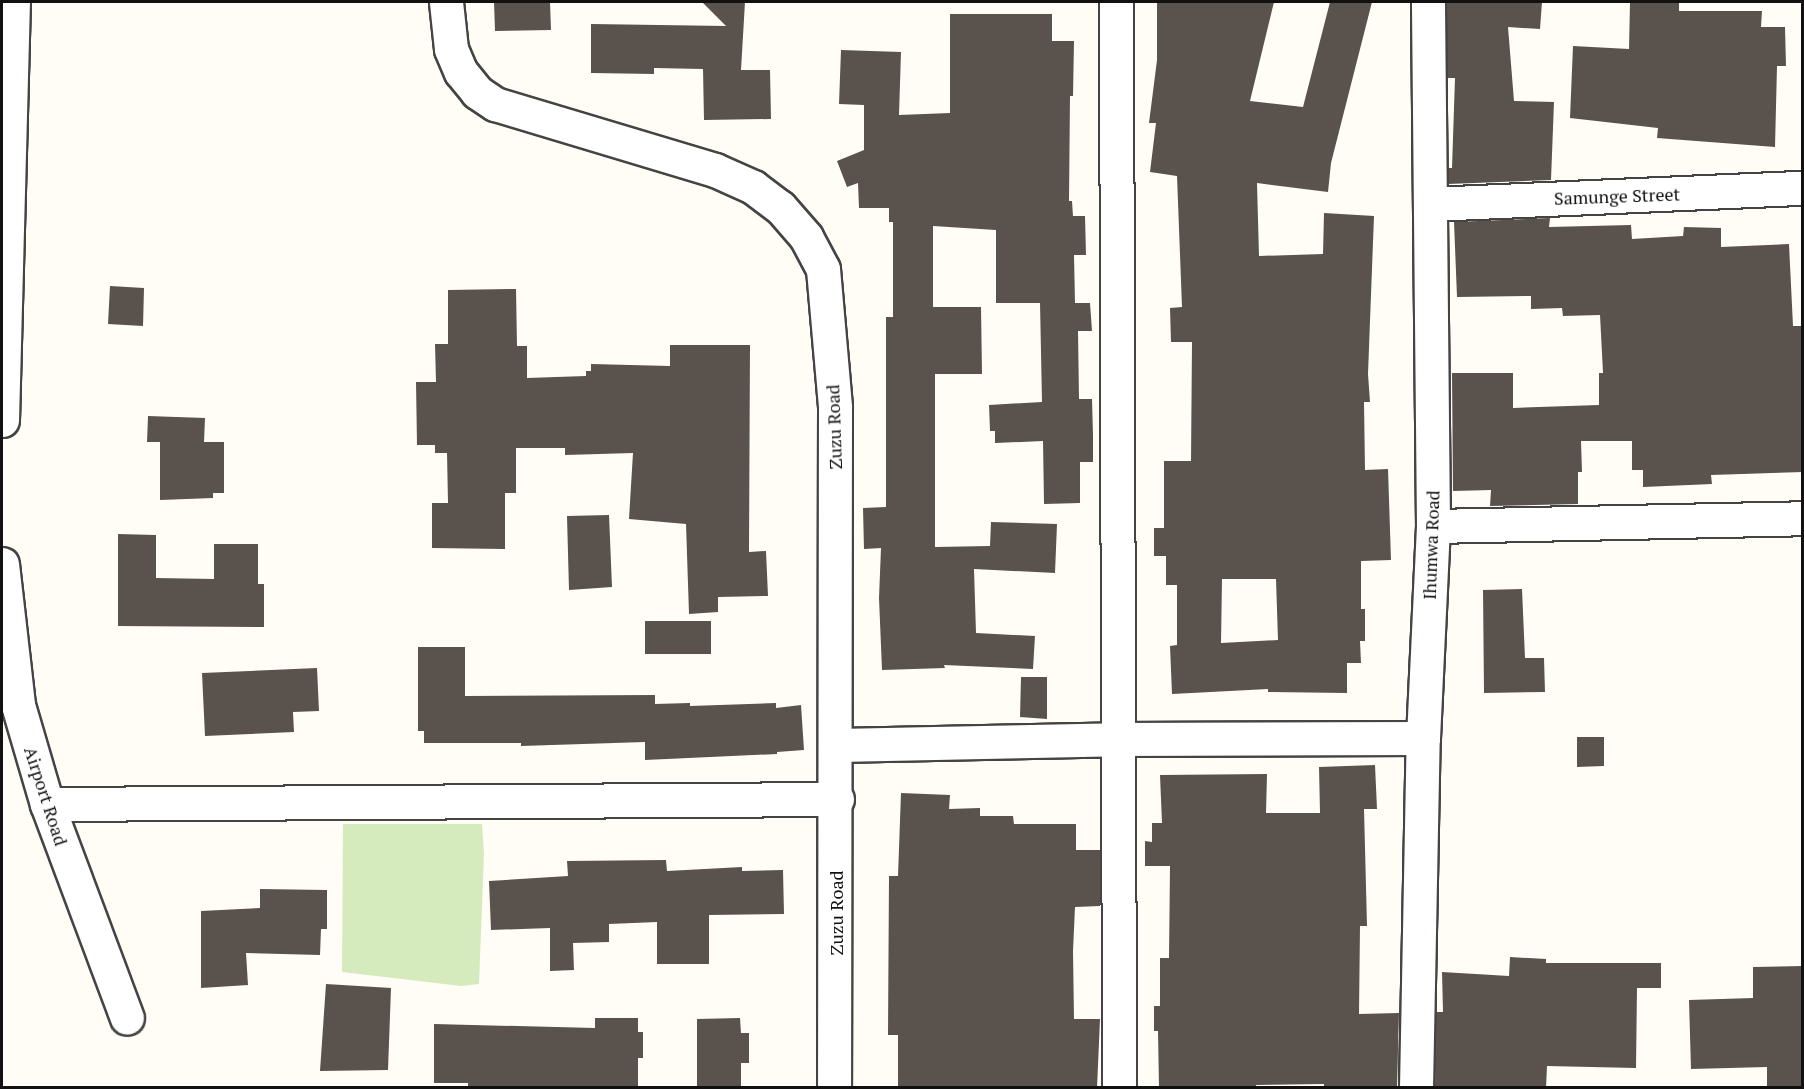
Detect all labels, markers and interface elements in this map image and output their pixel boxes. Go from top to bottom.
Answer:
street label: Samunge Street [1554,183,1680,209]
street label: Zuzu Road [822,384,846,470]
street label: Ihumwa Road [1418,490,1444,600]
street label: Airport Road [20,744,72,848]
street label: Zuzu Road [825,871,847,955]

